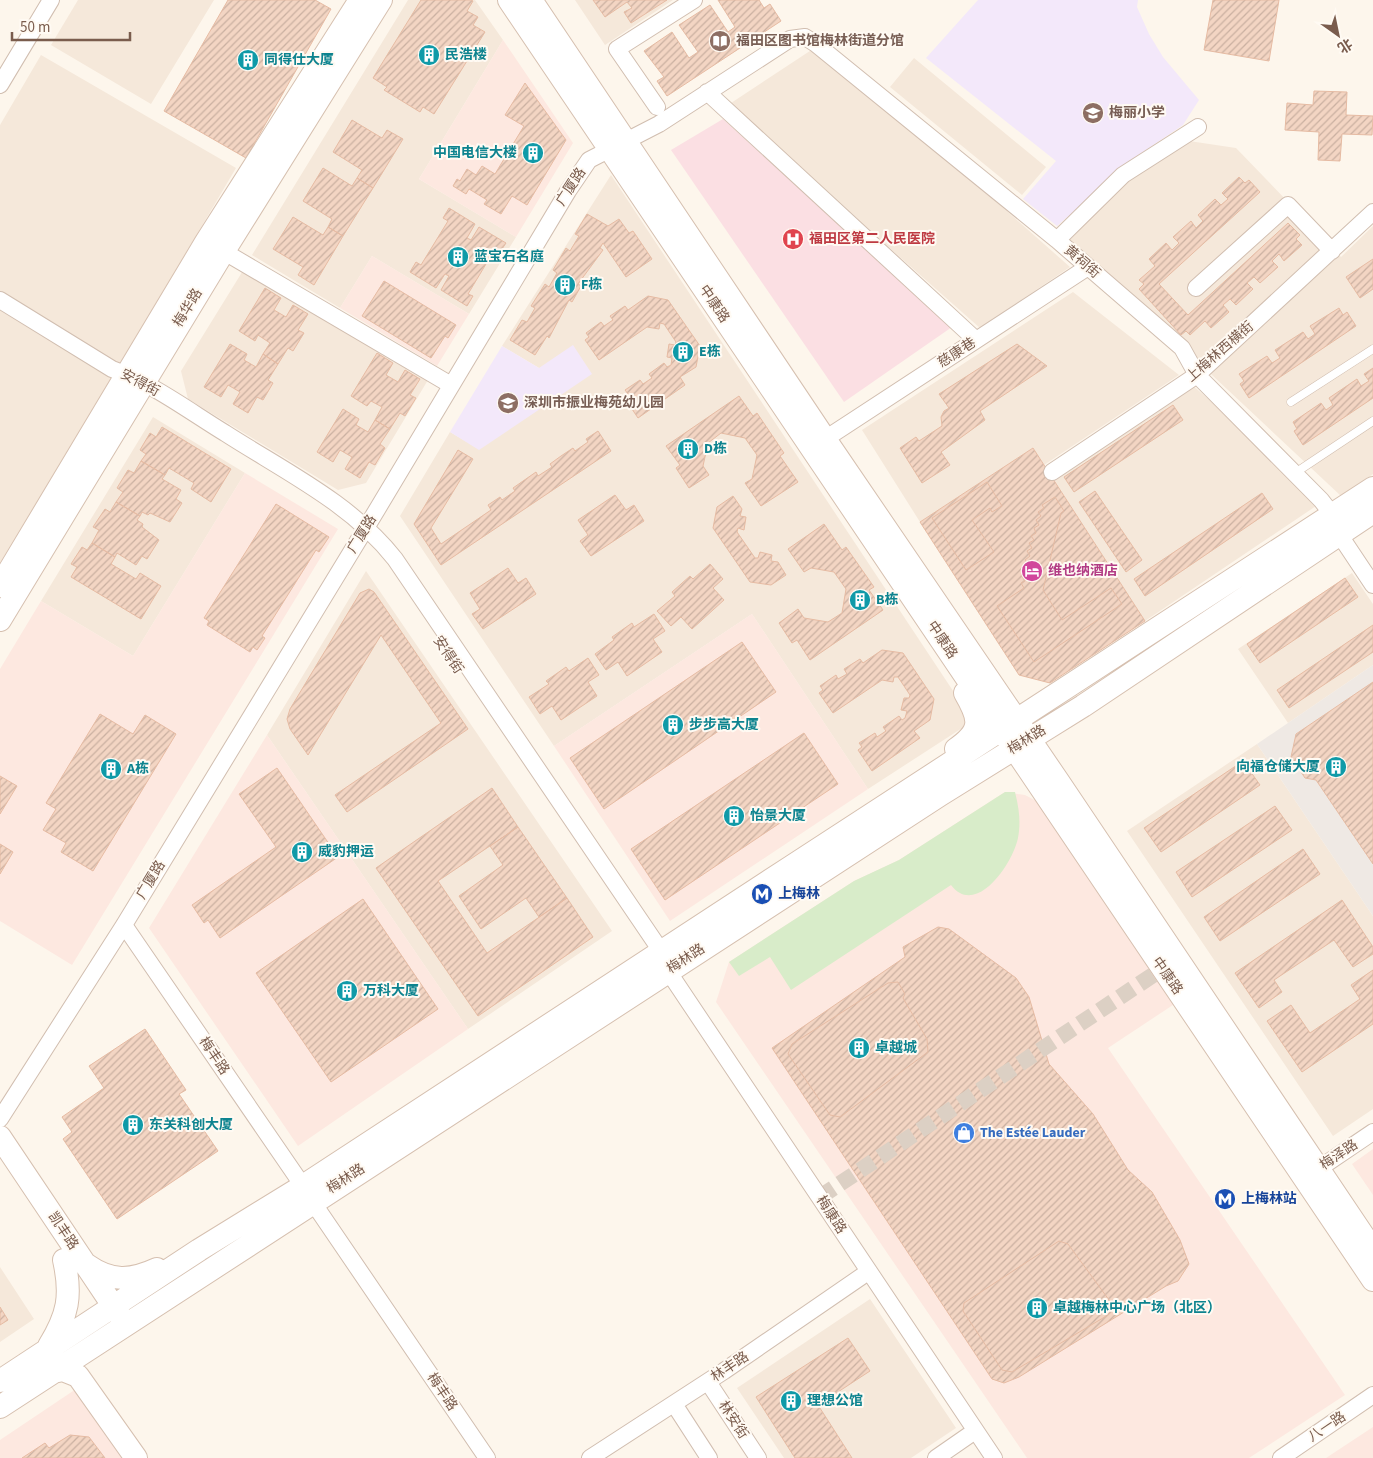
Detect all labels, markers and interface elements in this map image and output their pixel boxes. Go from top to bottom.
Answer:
scale bar [12,10,130,42]
north arrow [1313,10,1363,60]
text: 50 m [20,17,50,38]
library icon: 福田区图书馆梅林街道分馆 [708,29,732,53]
place label: 福田区图书馆梅林街道分馆 [736,31,904,51]
text: 北 [1333,33,1356,57]
building icon: 民浩楼 [417,43,441,67]
place label: 民浩楼 [445,45,487,65]
building icon: 同得仕大厦 [236,48,260,72]
place label: 同得仕大厦 [264,50,334,70]
school or university icon: 梅丽小学 [1081,101,1105,125]
place label: 梅丽小学 [1109,103,1165,123]
building icon: 中国电信大楼 [521,141,545,165]
place label: 中国电信大楼 [433,143,517,163]
street label: 广厦路 [551,164,591,210]
hospital icon: 福田区第二人民医院 [781,227,805,251]
place label: 福田区第二人民医院 [809,229,935,249]
street label: 黄祠街 [1060,241,1104,283]
building icon: 蓝宝石名庭 [446,245,470,269]
place label: 蓝宝石名庭 [474,247,544,267]
building icon: F栋 [553,273,577,297]
place label: F栋 [581,275,602,295]
street label: 中康路 [694,281,734,327]
street label: 梅华路 [169,285,207,331]
street label: 上梅林西横街 [1182,317,1258,387]
street label: 慈康巷 [934,333,980,373]
building icon: E栋 [671,340,695,364]
place label: E栋 [699,342,721,362]
street label: 安得街 [117,364,163,402]
school or university icon: 深圳市振业梅苑幼儿园 [496,391,520,415]
place label: 深圳市振业梅苑幼儿园 [524,393,664,413]
building icon: D栋 [676,437,700,461]
place label: D栋 [704,439,727,459]
street label: 广厦路 [342,511,382,557]
hotel icon: 维也纳酒店 [1020,559,1044,583]
place label: 维也纳酒店 [1048,561,1118,581]
building icon: B栋 [848,588,872,612]
place label: B栋 [876,590,898,610]
street label: 中康路 [922,617,962,663]
street label: 安得街 [428,632,468,678]
building icon: 步步高大厦 [661,713,685,737]
place label: 步步高大厦 [689,715,759,735]
street label: 梅林路 [1004,720,1050,760]
building icon: 向福仓储大厦 [1324,755,1348,779]
building icon: A栋 [99,757,123,781]
place label: 向福仓储大厦 [1236,757,1320,777]
place label: A栋 [126,759,149,779]
building icon: 怡景大厦 [722,804,746,828]
place label: 怡景大厦 [750,806,806,826]
building icon: 威豹押运 [290,840,314,864]
place label: 威豹押运 [318,842,374,862]
street label: 广厦路 [132,857,170,903]
metro station icon: 上梅林 [750,882,774,906]
place label: 上梅林 [778,884,820,904]
street label: 梅林路 [663,939,709,979]
street label: 中康路 [1147,953,1187,999]
building icon: 万科大厦 [335,979,359,1003]
place label: 万科大厦 [363,981,419,1001]
street label: 梅丰路 [194,1033,234,1079]
building icon: 卓越城 [847,1036,871,1060]
place label: 卓越城 [875,1038,917,1058]
building icon: 东关科创大厦 [121,1113,145,1137]
place label: 东关科创大厦 [149,1115,233,1135]
shop icon: The Estée Lauder [952,1121,976,1145]
place label: The Estée Lauder [980,1123,1086,1143]
street label: 梅泽路 [1316,1135,1362,1175]
street label: 梅林路 [323,1159,369,1199]
metro station icon: 上梅林站 [1213,1187,1237,1211]
place label: 上梅林站 [1241,1189,1297,1209]
street label: 梅康路 [811,1192,851,1238]
street label: 凯丰路 [43,1208,83,1254]
building icon: 卓越梅林中心广场（北区） [1025,1296,1049,1320]
place label: 卓越梅林中心广场（北区） [1053,1298,1221,1318]
street label: 林丰路 [707,1347,753,1387]
street label: 梅丰路 [422,1369,462,1415]
building icon: 理想公馆 [779,1389,803,1413]
place label: 理想公馆 [807,1391,863,1411]
street label: 林安街 [713,1397,753,1443]
street label: 八一路 [1304,1407,1350,1447]

